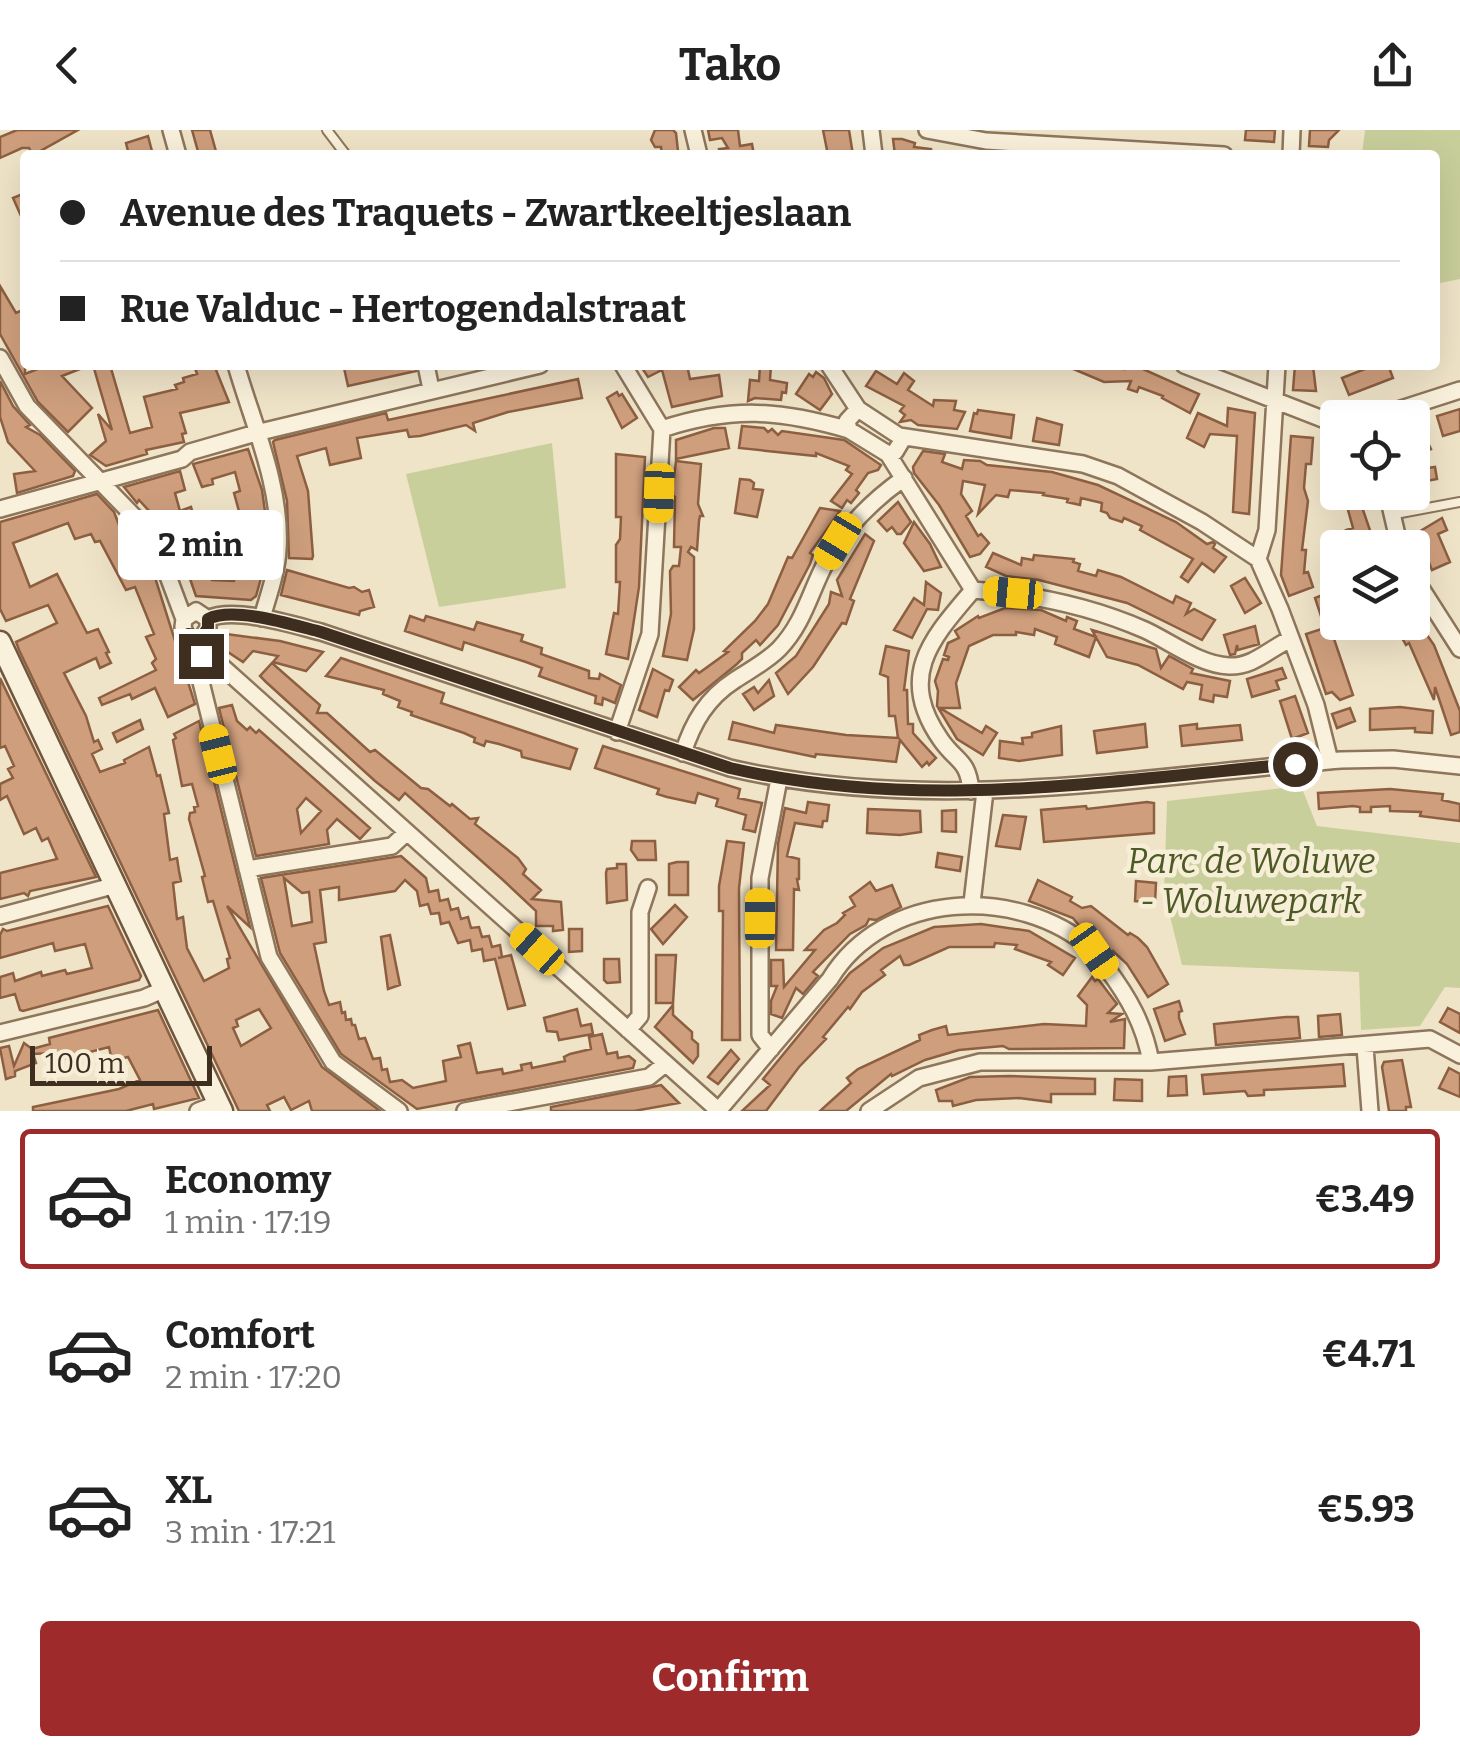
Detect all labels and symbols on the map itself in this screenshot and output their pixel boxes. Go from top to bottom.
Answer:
car [643,462,675,524]
car [810,508,866,574]
callout: 2 min [119,511,284,581]
car [982,575,1044,611]
route end [179,634,224,679]
car [196,721,240,787]
route start [1273,742,1318,787]
park label: Parc de Woluwe - Woluwepark [1127,840,1375,922]
car [745,888,775,948]
car [505,918,569,980]
car [1065,918,1123,984]
scale bar [30,1041,212,1086]

